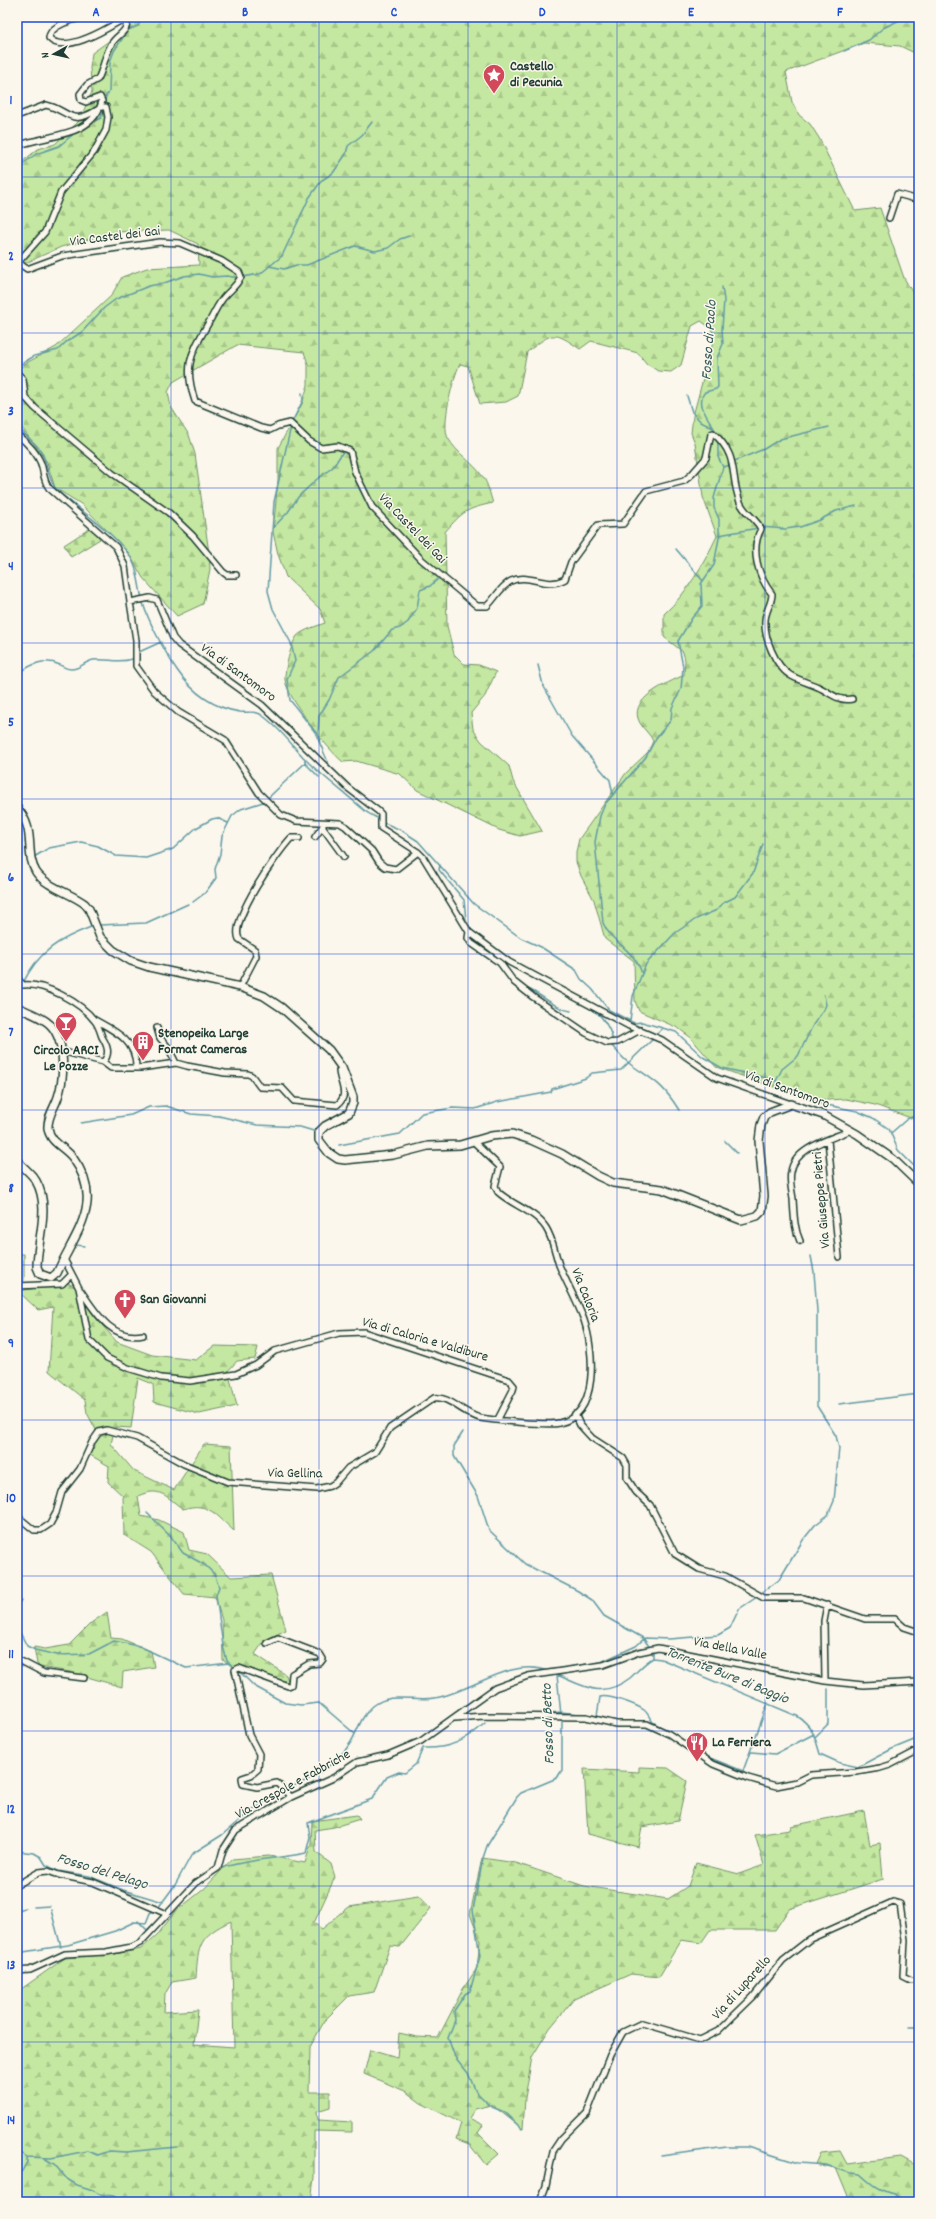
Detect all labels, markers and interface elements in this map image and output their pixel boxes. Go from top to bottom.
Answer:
text: A [92,4,100,23]
text: B [242,4,248,23]
text: C [391,4,398,23]
text: D [539,4,546,23]
text: E [688,4,695,23]
text: F [837,4,843,23]
north arrow [34,34,74,74]
text: N [38,51,54,59]
place label: Castello di Pecunia [510,57,564,93]
place icon: Castello di Pecunia [481,62,507,95]
text: 1 [10,92,13,111]
street label: Via Castel dei Gai [69,221,162,252]
text: 2 [8,248,14,267]
water label: Fosso di Paolo [696,298,724,381]
text: 3 [8,403,14,422]
street label: Via Castel dei Gai [373,489,451,569]
text: 4 [8,558,14,577]
street label: Via di Santomoro [196,639,280,707]
text: 5 [8,714,14,733]
text: 6 [8,869,15,888]
bar icon: Circolo ARCI Le Pozze [53,1010,79,1043]
text: 7 [9,1024,14,1043]
place label: Stenopeika Large Format Cameras [158,1024,249,1060]
building icon: Stenopeika Large Format Cameras [130,1029,156,1062]
place label: Circolo ARCI Le Pozze [33,1041,99,1077]
street label: Via di Santomoro [742,1065,832,1115]
street label: Via Giuseppe Pietri [808,1150,836,1249]
text: 8 [8,1180,14,1199]
street label: Via Caloria [565,1265,605,1325]
church icon: San Giovanni [112,1287,138,1320]
place label: San Giovanni [140,1290,207,1310]
street label: Via di Caloria e Valdibure [359,1312,491,1368]
text: 9 [8,1335,14,1354]
street label: Via Gellina [268,1464,323,1484]
text: 10 [6,1490,16,1509]
street label: Via della Valle [692,1632,768,1666]
water label: Torrente Bure di Baggio [662,1641,793,1711]
text: 11 [8,1646,14,1665]
water label: Fosso di Betto [537,1682,561,1765]
restaurant icon: La Ferriera [684,1730,710,1763]
place label: La Ferriera [712,1733,772,1753]
street label: Via Crespole e Fabbriche [232,1745,354,1825]
text: 12 [7,1801,16,1820]
water label: Fosso del Pelago [54,1848,151,1897]
street label: Via di Luparello [708,1951,776,2025]
text: 13 [7,1957,16,1976]
text: 14 [7,2112,15,2131]

